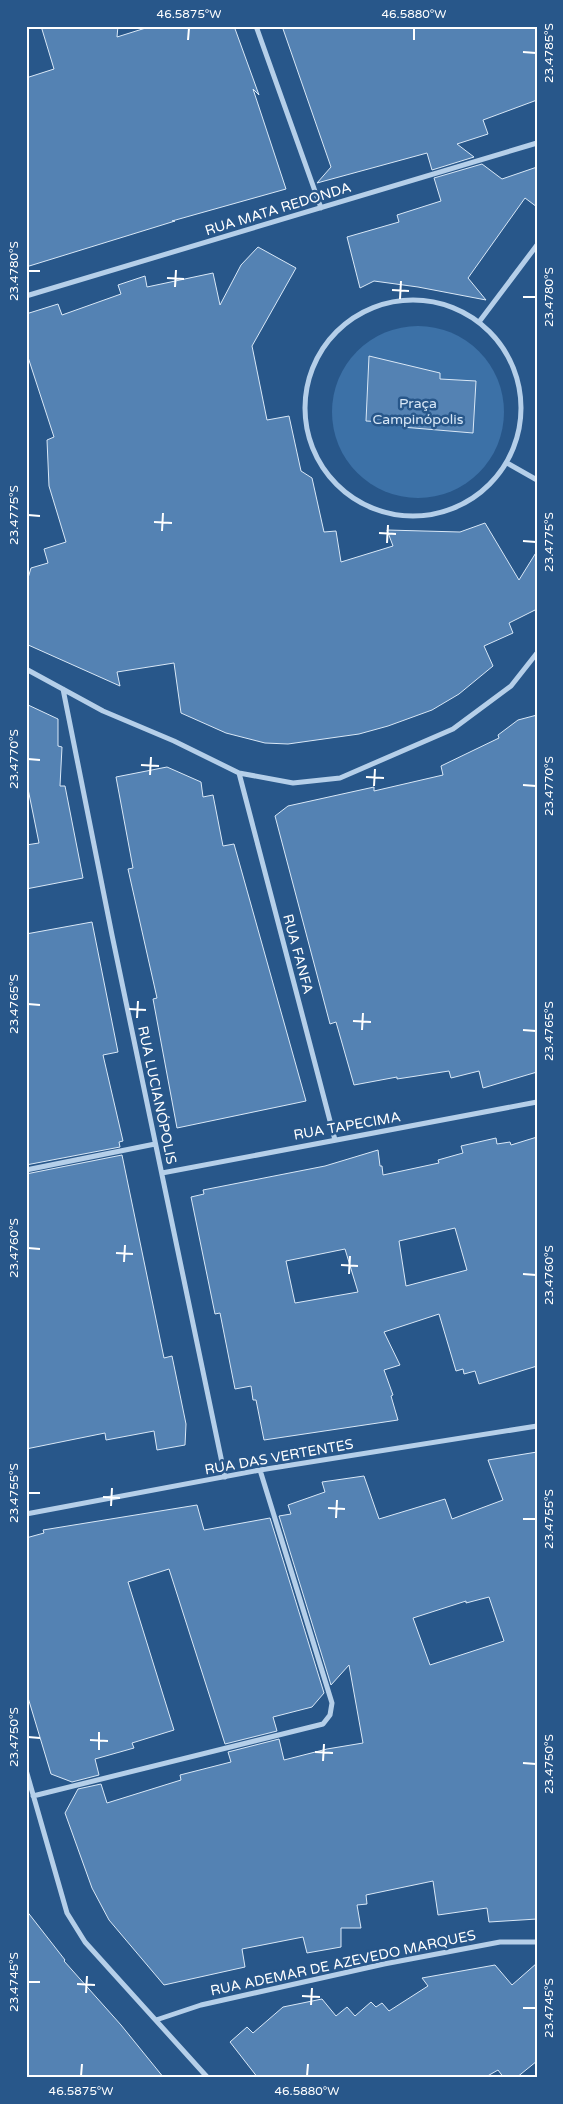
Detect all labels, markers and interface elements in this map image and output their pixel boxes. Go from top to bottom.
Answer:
text: 46.5875°W [157,7,221,21]
text: 46.5880°W [381,7,447,21]
text: 23.4785°S [542,23,556,83]
street label: RUA MATA REDONDA [203,179,353,239]
text: 23.4780°S [7,241,21,301]
text: 23.4780°S [542,267,556,327]
park label: Praça Campinópolis [373,395,464,428]
text: 23.4775°S [7,485,21,545]
text: 23.4775°S [542,512,556,572]
text: 23.4770°S [7,729,21,789]
text: 23.4770°S [542,756,556,816]
street label: RUA FANFA [279,912,317,996]
text: 23.4765°S [7,974,21,1034]
text: 23.4765°S [542,1001,556,1061]
street label: RUA LUCIANÓPOLIS [134,1024,180,1166]
street label: RUA TAPECIMA [292,1108,402,1144]
text: 23.4760°S [7,1218,21,1278]
text: 23.4760°S [542,1245,556,1305]
street label: RUA DAS VERTENTES [203,1435,355,1478]
text: 23.4755°S [7,1463,21,1523]
text: 23.4755°S [542,1489,556,1549]
text: 23.4750°S [7,1707,21,1767]
text: 23.4750°S [542,1734,556,1794]
street label: RUA ADEMAR DE AZEVEDO MARQUES [209,1926,478,1999]
text: 23.4745°S [7,1952,21,2012]
text: 23.4745°S [542,1978,556,2038]
text: 46.5875°W [49,2084,113,2098]
text: 46.5880°W [274,2084,340,2098]

